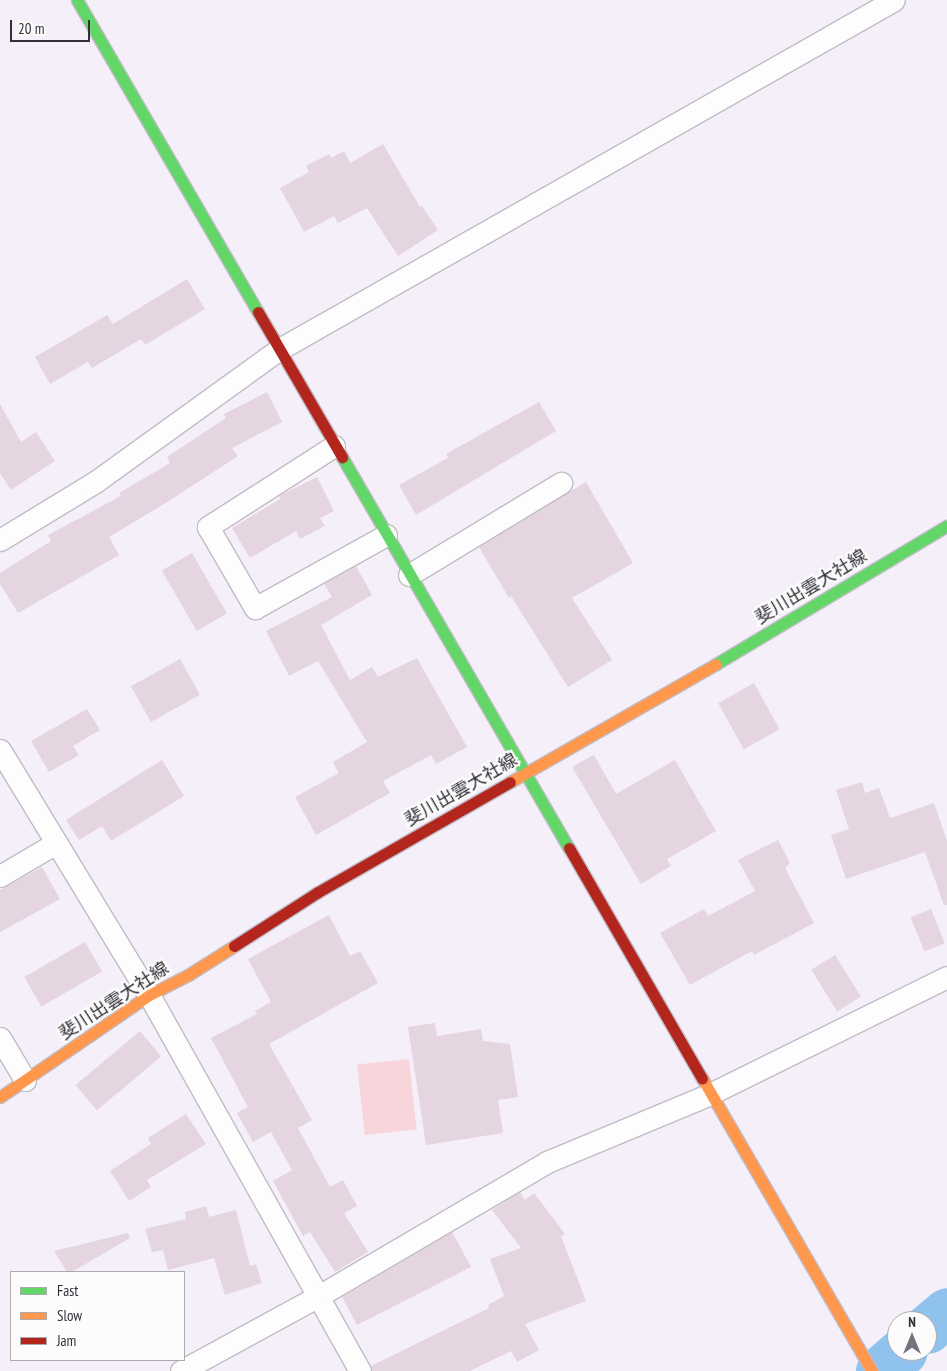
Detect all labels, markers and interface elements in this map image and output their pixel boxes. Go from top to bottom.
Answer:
scale bar [12,10,92,42]
text: 20 m [18,19,44,38]
street label: 斐川出雲大社線 [751,545,871,629]
street label: 斐川出雲大社線 [401,749,521,831]
street label: 斐川出雲大社線 [55,958,173,1044]
legend [10,1271,185,1361]
text: Fast [57,1281,78,1300]
text: Slow [57,1306,82,1325]
north arrow [887,1311,937,1361]
text: N [908,1313,916,1331]
text: Jam [57,1331,76,1350]

